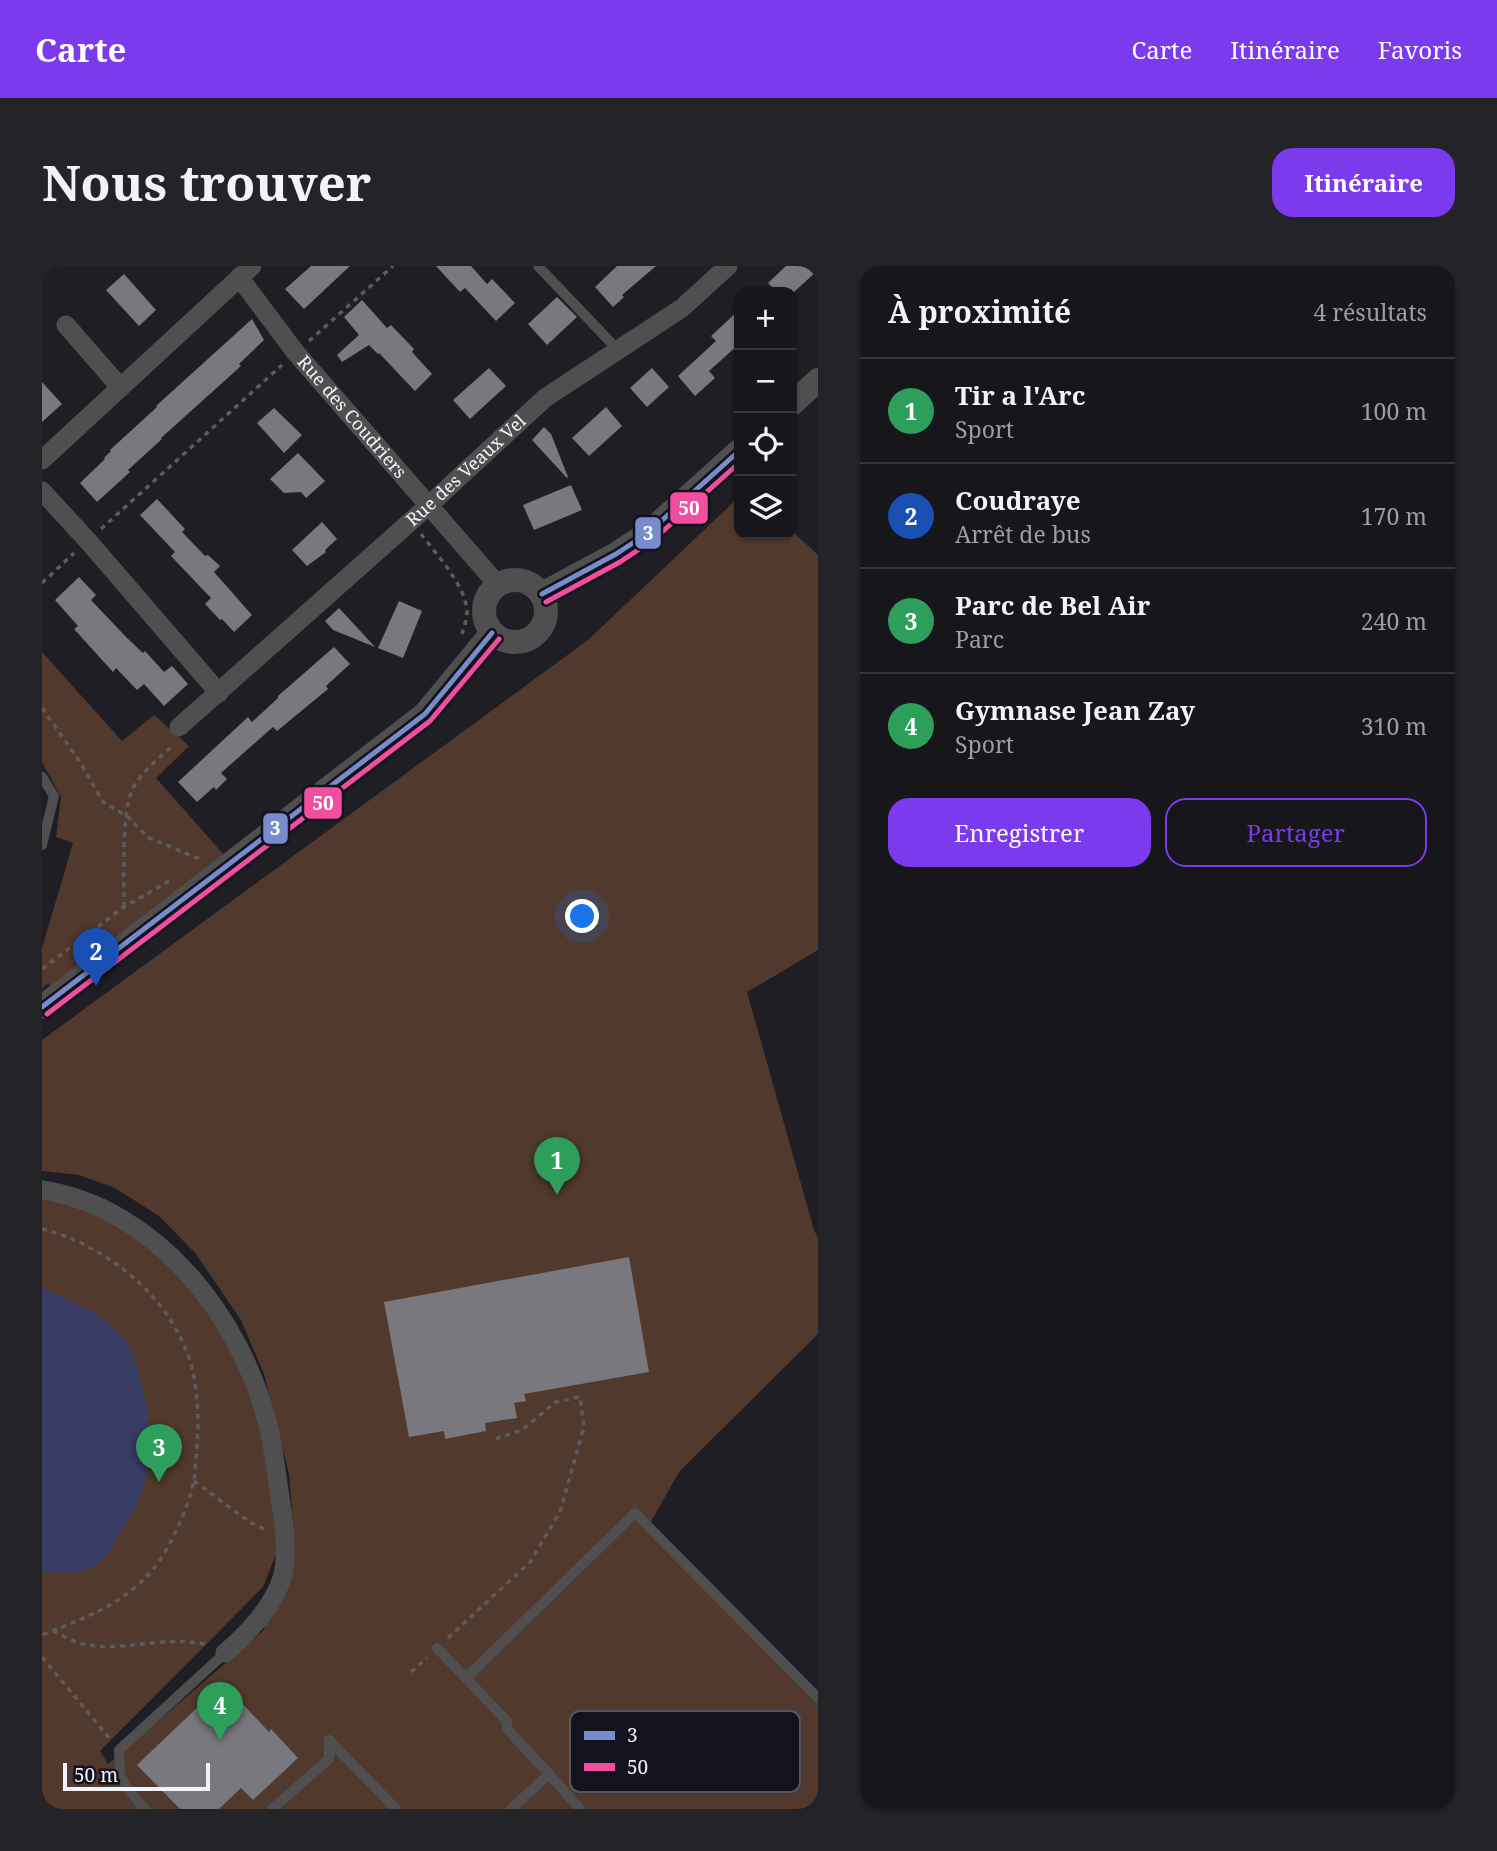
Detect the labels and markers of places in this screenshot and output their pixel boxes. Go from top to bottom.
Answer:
pin: 2 [73,928,119,986]
pin: 1 [534,1137,580,1195]
pin: 3 [136,1424,182,1482]
pin: 4 [197,1682,243,1740]

